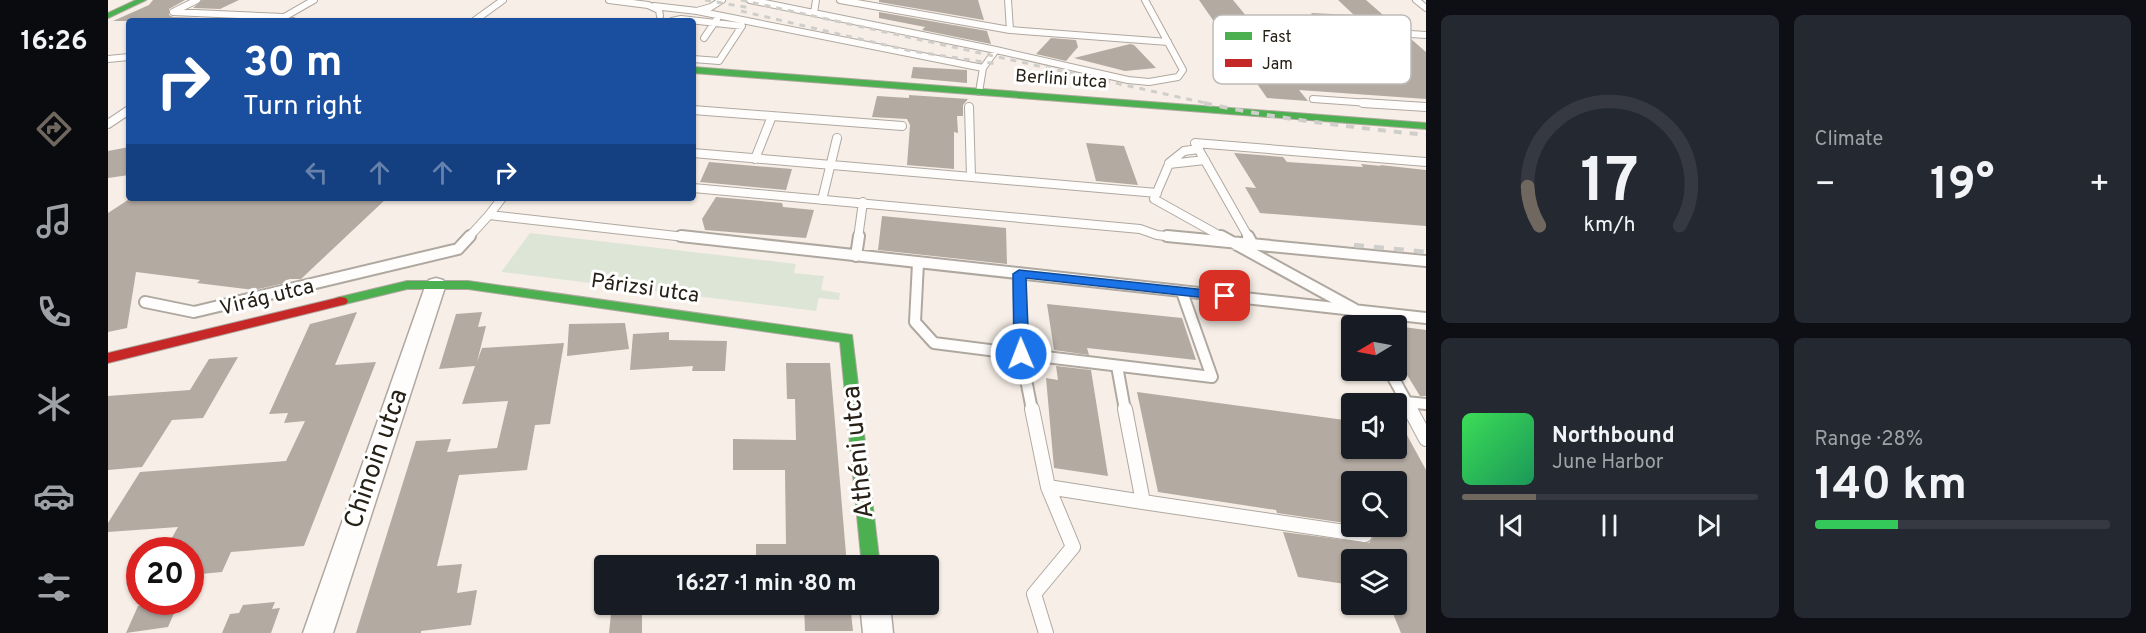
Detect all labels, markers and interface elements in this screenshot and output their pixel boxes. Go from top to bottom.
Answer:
legend [1213,15,1411,84]
text: 16:26 [20,25,88,59]
text: Fast [1262,28,1292,48]
text: 30 m [243,38,342,91]
icon: right [144,42,222,120]
text: Jam [1262,55,1293,75]
street label: Berlini utca [1014,65,1108,95]
text: Turn right [243,90,362,124]
icon: directions [33,108,75,150]
text: Climate [1815,127,1883,153]
text: 17 [1581,145,1639,224]
icon: left [300,156,333,189]
icon: ahead [363,156,396,189]
icon: ahead [426,156,459,189]
icon: right [489,156,522,189]
text: 19° [1930,158,1994,215]
text: − [1815,165,1836,207]
text: + [2089,165,2110,207]
icon: music [33,200,75,242]
text: km/h [1584,212,1636,239]
street label: Párizsi utca [589,268,701,310]
pin [1199,270,1250,321]
street label: Virág utca [217,273,317,323]
icon: arrive [1208,279,1241,312]
icon: phone [33,291,75,333]
north arrow [1341,315,1407,381]
map controls [1341,315,1407,615]
position arrow [989,322,1053,386]
icon: climate [33,383,75,425]
street label: Athéni utca [836,384,882,520]
street label: Chinoin utca [338,385,416,533]
button: sound [1341,393,1407,459]
text: Northbound [1552,423,1675,450]
text: Range · 28% [1815,427,1923,453]
text: June Harbor [1552,450,1664,476]
text: 140 km [1815,458,1967,515]
button: search [1341,471,1407,537]
icon: car [33,475,75,517]
icon: previous [1495,509,1528,542]
icon: pause [1593,509,1626,542]
icon: next [1692,509,1725,542]
speed limit sign: 20 [126,537,204,615]
button: layers [1341,549,1407,615]
icon: filters [33,566,75,608]
text: 16:27 · 1 min · 80 m [676,571,857,598]

